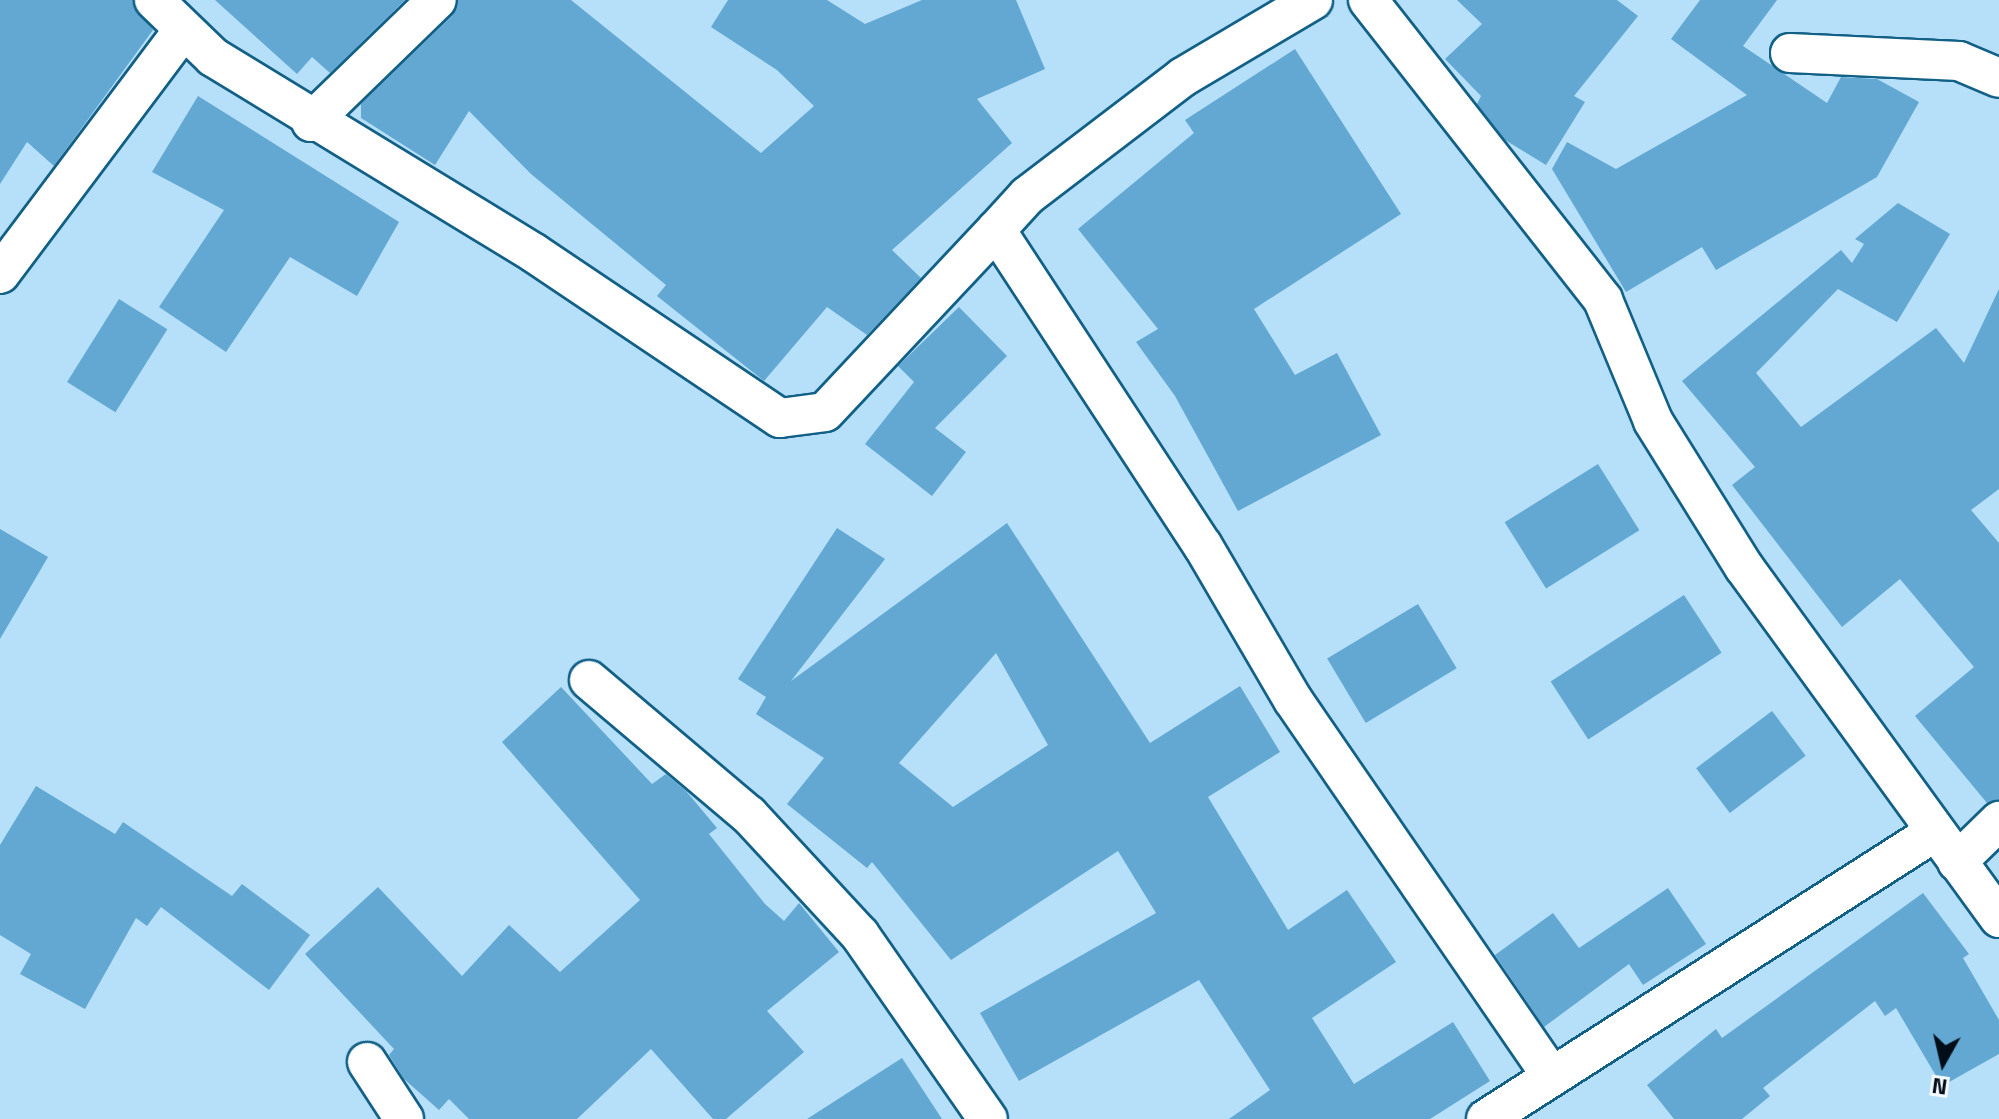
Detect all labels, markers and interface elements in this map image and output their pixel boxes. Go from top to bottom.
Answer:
north arrow [1903,1023,1983,1103]
text: N [1930,1069,1950,1105]

